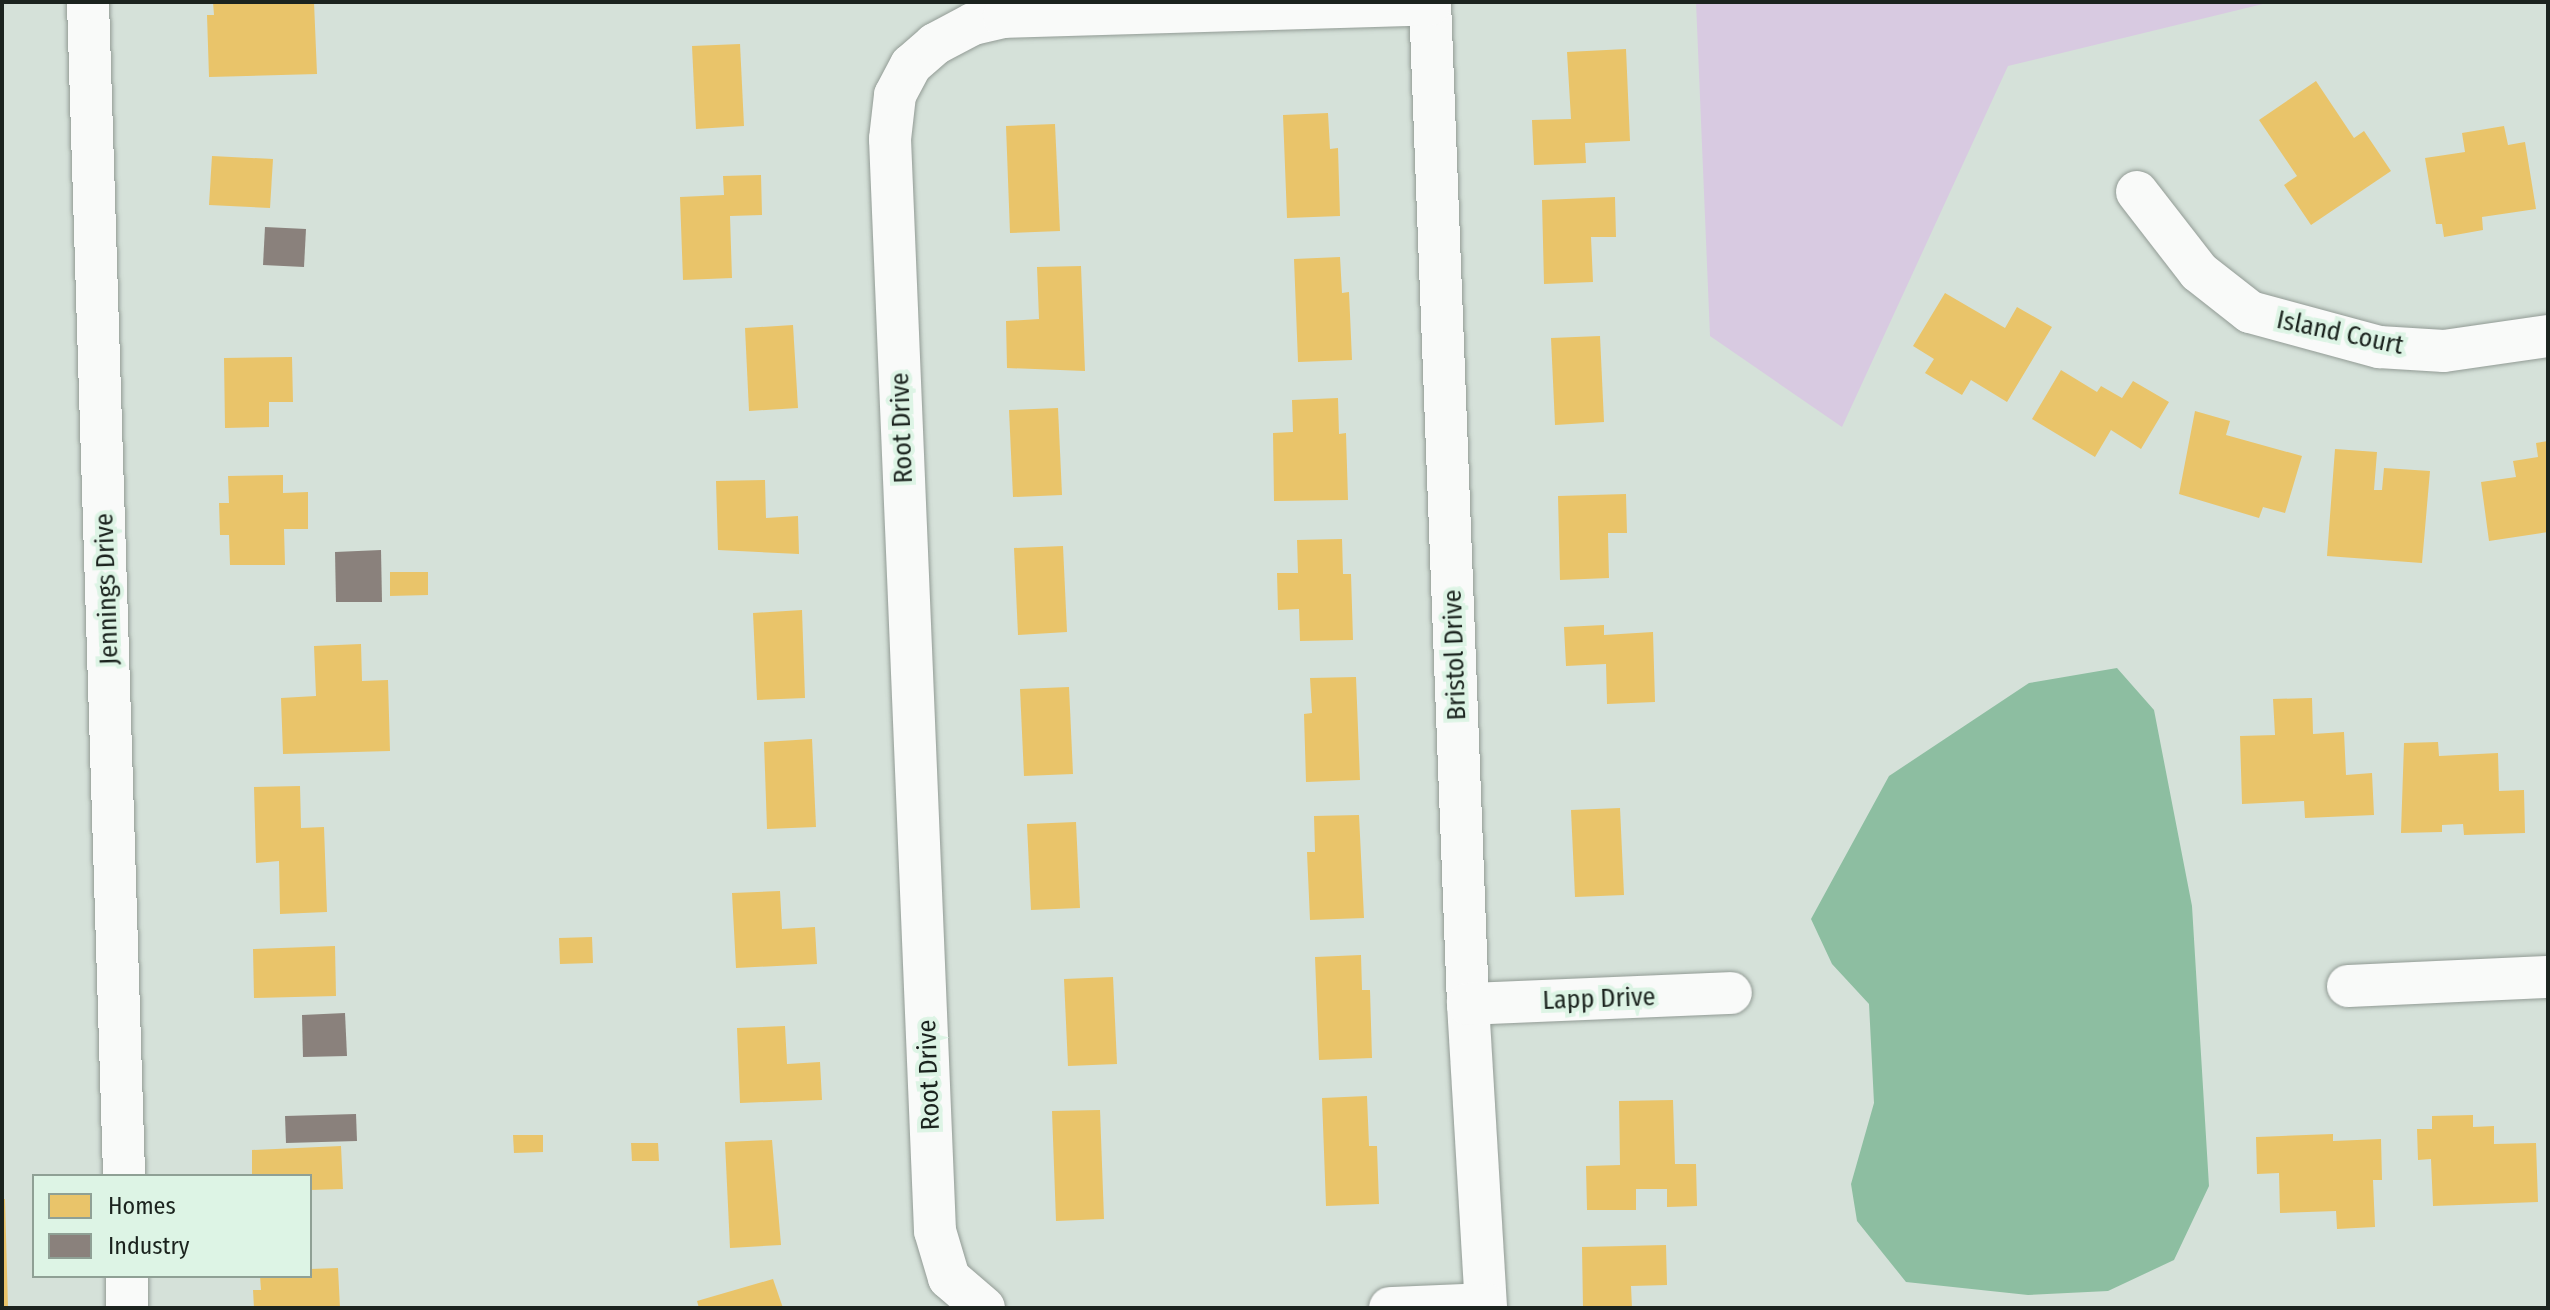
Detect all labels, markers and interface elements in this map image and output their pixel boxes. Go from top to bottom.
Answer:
street label: Island Court [2274,304,2406,362]
street label: Root Drive [884,372,920,484]
street label: Jennings Drive [89,513,125,665]
street label: Bristol Drive [1437,589,1473,721]
street label: Lapp Drive [1542,981,1656,1017]
street label: Root Drive [911,1019,947,1131]
legend [32,1174,312,1278]
text: Homes [108,1192,176,1220]
text: Industry [108,1232,190,1260]

